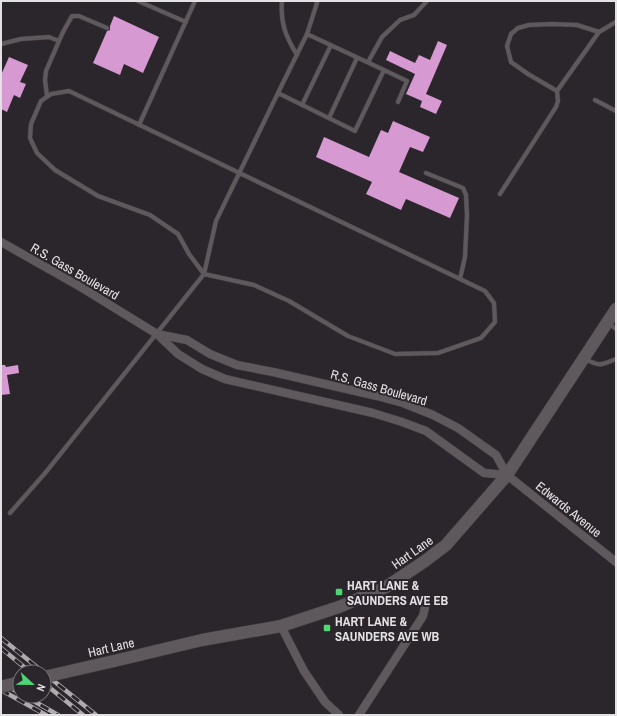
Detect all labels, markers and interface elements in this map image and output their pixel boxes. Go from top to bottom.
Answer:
street label: R.S. Gass Boulevard [27,239,122,304]
street label: R.S. Gass Boulevard [329,366,429,409]
street label: Edwards Avenue [532,478,605,541]
street label: Hart Lane [388,532,436,573]
place label: HART LANE & SAUNDERS AVE EB [347,577,449,609]
marker: HART LANE & SAUNDERS AVE EB [334,587,344,597]
place label: HART LANE & SAUNDERS AVE WB [335,613,440,645]
marker: HART LANE & SAUNDERS AVE WB [322,623,332,633]
street label: Hart Lane [86,634,136,661]
north arrow [12,664,52,704]
text: N [34,682,49,693]

